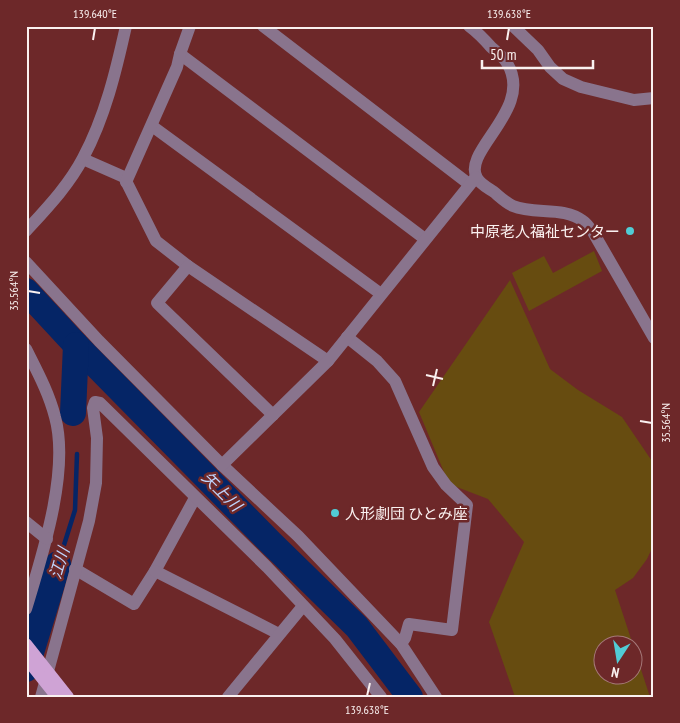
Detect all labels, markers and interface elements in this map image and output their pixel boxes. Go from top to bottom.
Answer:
text: 139.640°E [73,6,117,21]
text: 139.638°E [487,6,531,21]
scale bar [482,38,594,70]
text: 50 m [490,45,516,64]
place label: 中原老人福祉センター [470,222,620,241]
marker: 中原老人福祉センター [624,225,636,237]
text: 35.564°N [6,271,21,311]
text: 35.564°N [658,403,673,443]
water label: 矢上川 [198,467,247,516]
place label: 人形劇団 ひとみ座 [345,504,468,523]
marker: 人形劇団 ひとみ座 [329,507,341,519]
water label: 江川 [45,543,74,581]
north arrow [592,636,642,686]
text: N [610,663,621,682]
text: 139.638°E [345,702,389,717]

